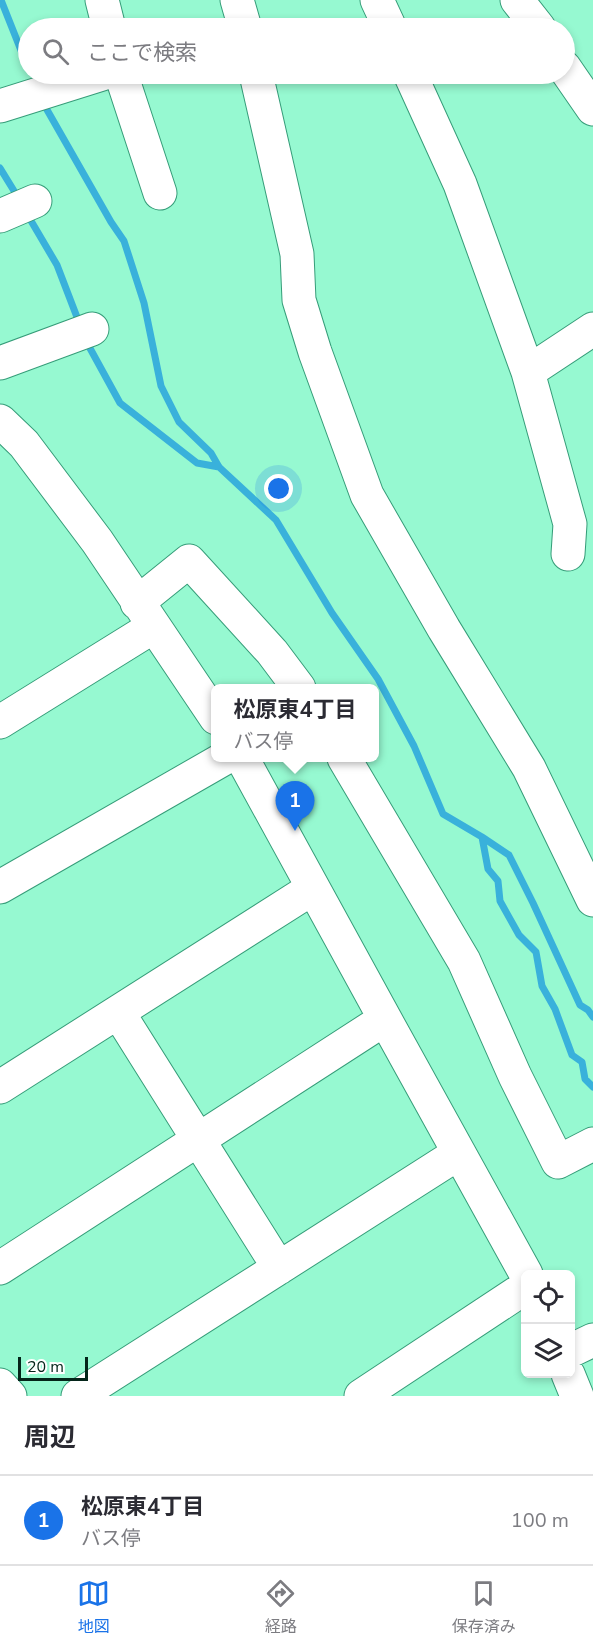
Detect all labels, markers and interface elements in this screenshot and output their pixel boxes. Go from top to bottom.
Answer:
search box [18,18,575,84]
icon: search [39,35,72,68]
text: ここで検索 [87,38,197,68]
your location [264,474,293,503]
popup [211,684,379,762]
text: 松原東4丁目 [233,695,357,725]
text: バス停 [233,728,293,755]
pin: 1 [276,782,314,831]
map controls [521,1270,575,1378]
button: locate [521,1270,575,1324]
button: layers [521,1324,575,1378]
scale bar [18,1354,88,1382]
text: 20 m [27,1356,64,1378]
text: 周辺 [24,1420,76,1455]
text: 松原東4丁目 [81,1492,204,1522]
text: 1 [38,1507,50,1534]
text: 100 m [511,1507,569,1534]
text: バス停 [81,1525,141,1552]
tab: 地図 [77,1577,110,1638]
tab: 経路 [264,1577,297,1638]
tab: 保存済み [452,1577,516,1638]

